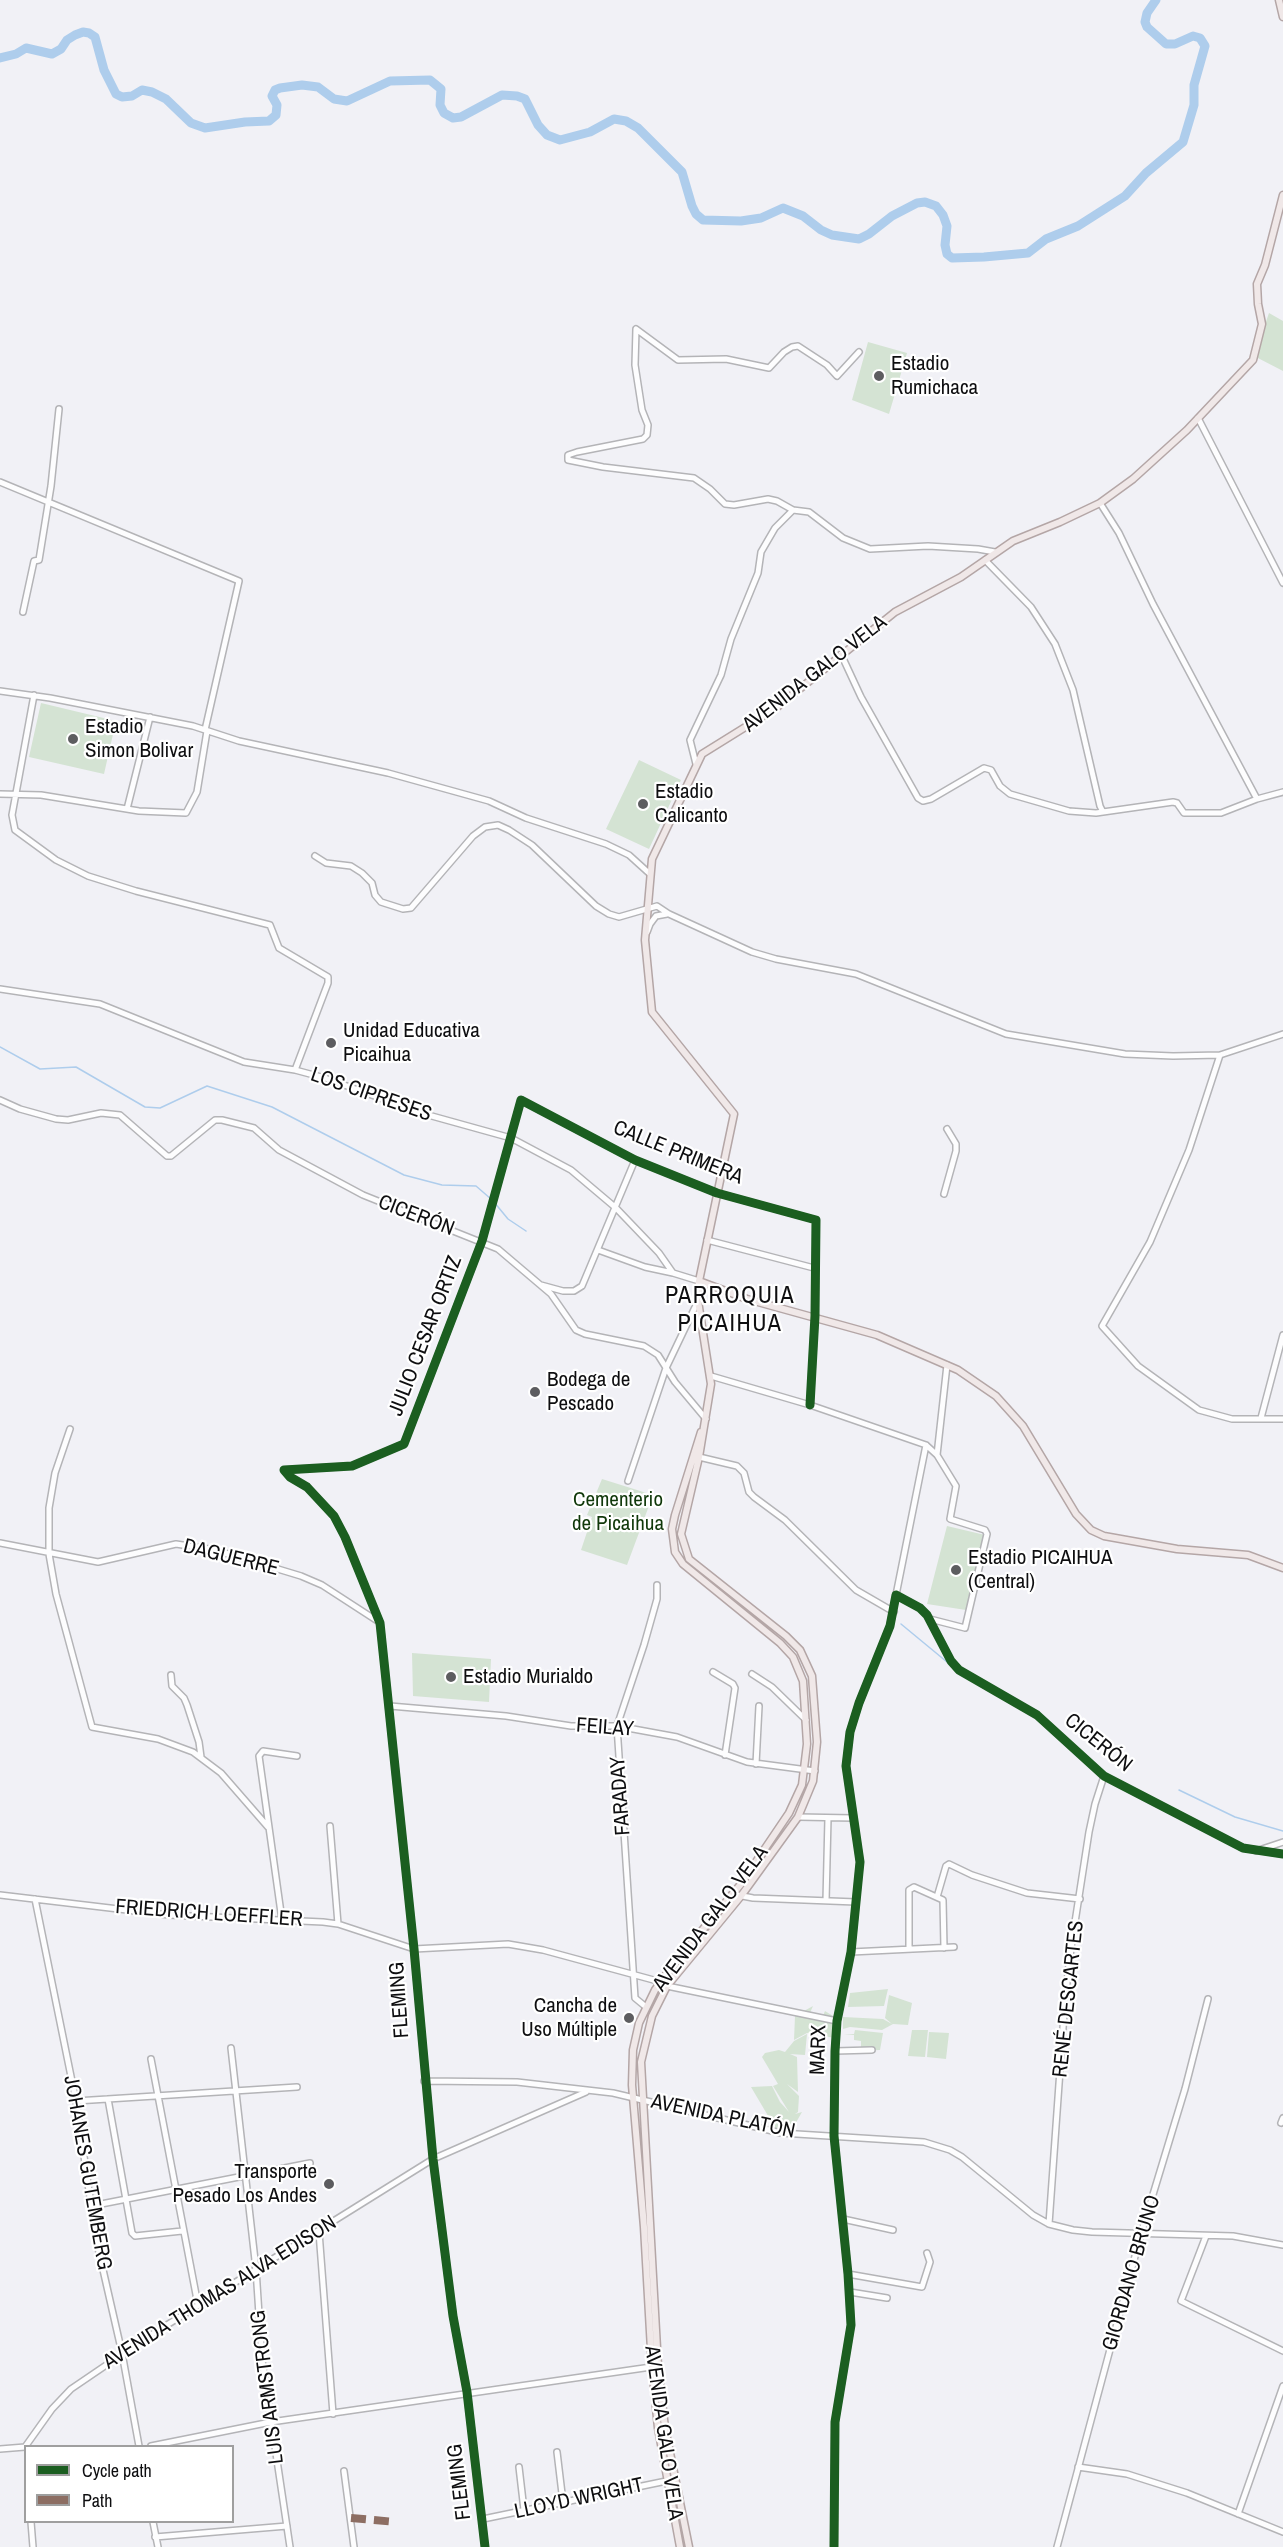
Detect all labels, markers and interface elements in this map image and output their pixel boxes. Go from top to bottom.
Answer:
place label: Estadio Rumichaca [891,351,978,401]
marker: Estadio Rumichaca [872,369,886,383]
street label: AVENIDA GALO VELA [738,610,892,738]
place label: Estadio Simon Bolivar [85,714,193,764]
marker: Estadio Simon Bolivar [66,732,80,746]
place label: Estadio Calicanto [655,779,728,829]
marker: Estadio Calicanto [636,797,650,811]
place label: Unidad Educativa Picaihua [343,1018,480,1068]
marker: Unidad Educativa Picaihua [324,1036,338,1050]
street label: LOS CIPRESES [307,1063,435,1127]
street label: CALLE PRIMERA [609,1116,747,1190]
street label: CICERÓN [374,1190,458,1242]
street label: JULIO CESAR ORTIZ [384,1253,468,1419]
district label: PARROQUIA PICAIHUA [665,1283,795,1339]
place label: Bodega de Pescado [547,1367,630,1417]
marker: Bodega de Pescado [528,1385,542,1399]
park label: Cementerio de Picaihua [572,1487,664,1537]
street label: DAGUERRE [181,1534,281,1582]
place label: Estadio PICAIHUA (Central) [968,1545,1113,1595]
marker: Estadio PICAIHUA (Central) [949,1563,963,1577]
place label: Estadio Murialdo [463,1664,593,1690]
marker: Estadio Murialdo [444,1670,458,1684]
street label: CICERÓN [1059,1708,1137,1778]
street label: FEILAY [575,1713,635,1743]
street label: FARADAY [606,1756,636,1836]
street label: AVENIDA GALO VELA [648,1841,774,1997]
street label: FRIEDRICH LOEFFLER [115,1895,303,1933]
street label: RENÉ DESCARTES [1048,1919,1090,2079]
street label: FLEMING [385,1961,415,2039]
place label: Cancha de Uso Múltiple [521,1993,617,2043]
marker: Cancha de Uso Múltiple [622,2011,636,2025]
street label: MARX [806,2025,832,2075]
street label: JOHANES GUTEMBERG [57,2074,117,2272]
street label: AVENIDA PLATÓN [649,2089,797,2145]
place label: Transporte Pesado Los Andes [172,2159,317,2209]
marker: Transporte Pesado Los Andes [322,2177,336,2191]
street label: GIORDANO BRUNO [1098,2192,1166,2354]
street label: AVENIDA THOMAS ALVA EDISON [99,2211,341,2375]
street label: LUIS ARMSTRONG [246,2309,290,2465]
street label: AVENIDA GALO VELA [638,2344,688,2522]
street label: FLEMING [443,2442,477,2522]
legend [24,2445,234,2523]
text: Cycle path [82,2458,152,2483]
street label: LLOYD WRIGHT [512,2473,646,2525]
text: Path [82,2488,112,2513]

